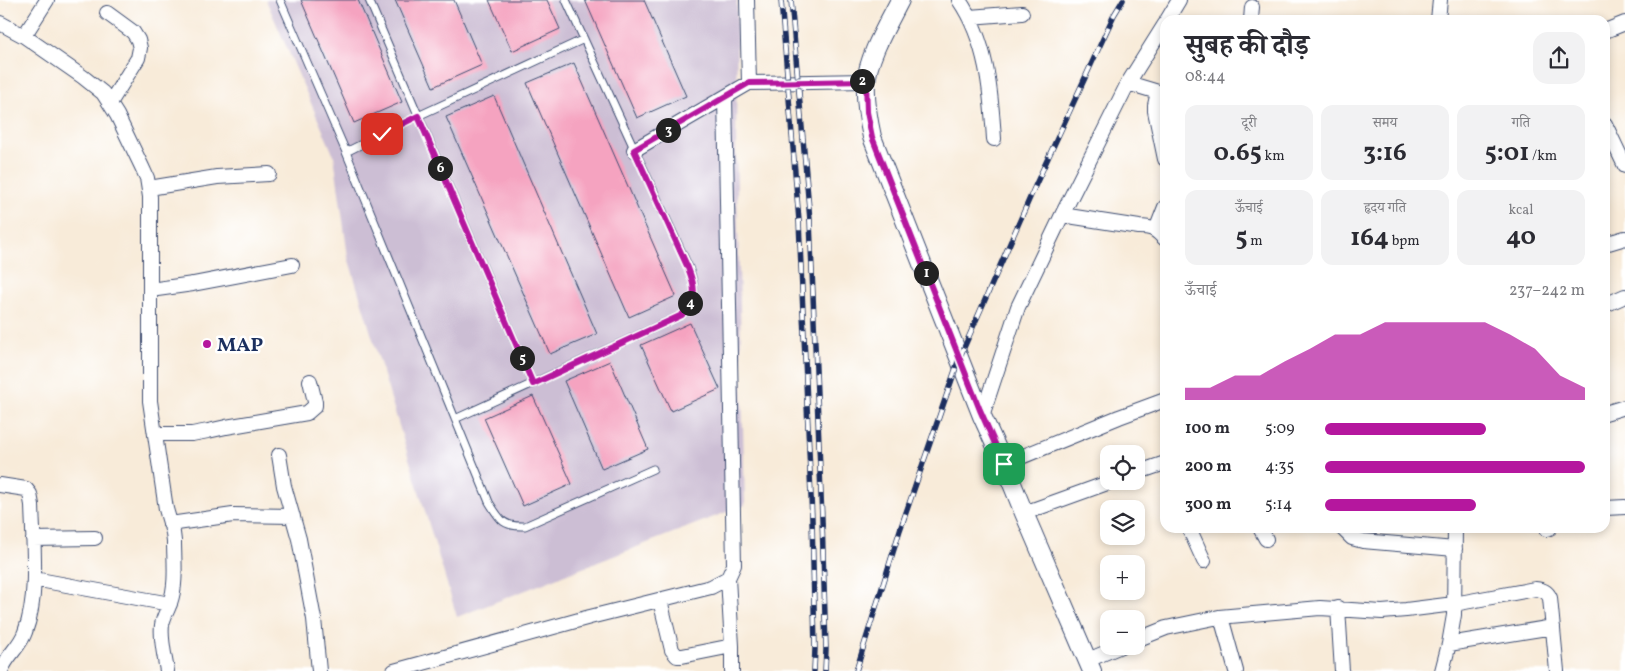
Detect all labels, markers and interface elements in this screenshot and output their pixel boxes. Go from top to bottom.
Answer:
text: सुबह की दौड़ [1185,27,1309,66]
button: share [1533,32,1585,84]
text: 08:44 [1185,66,1226,88]
pin: 2 [850,68,874,94]
text: 2 [859,72,866,91]
pin [361,113,403,155]
text: दूरी [1241,114,1257,133]
text: समय [1373,114,1397,133]
text: गति [1512,114,1530,133]
pin: 3 [656,118,680,142]
icon: check [368,120,396,148]
text: 3 [665,121,672,140]
text: 0.65 [1213,136,1262,171]
text: 3:16 [1363,136,1407,171]
text: 5:01 [1485,136,1529,171]
text: km [1262,147,1285,166]
text: /km [1529,147,1557,166]
pin: 6 [428,156,452,180]
text: 6 [437,159,444,178]
text: ऊँचाई [1235,199,1263,218]
text: हृदय गति [1364,199,1406,218]
text: kcal [1509,201,1533,220]
text: 40 [1506,220,1536,255]
text: 5 [1235,221,1247,256]
text: 164 [1350,221,1389,256]
text: m [1247,232,1263,251]
text: bpm [1389,232,1420,251]
pin: 1 [914,260,938,286]
text: 1 [924,264,929,283]
text: ऊँचाई [1185,280,1217,302]
text: 237–242 m [1509,280,1585,302]
pin: 4 [678,290,702,316]
text: 4 [686,294,695,313]
place label: MAP [217,332,264,360]
marker: MAP [201,338,213,350]
pin: 5 [510,346,534,370]
text: 5 [519,349,526,368]
text: 100 m [1185,418,1230,440]
text: 5:09 [1265,418,1295,440]
pin [983,443,1025,485]
map controls [1100,445,1145,655]
button: locate [1100,445,1145,490]
icon: arrive [990,450,1018,478]
text: 200 m [1185,456,1232,478]
text: 4:35 [1265,456,1294,478]
text: 300 m [1185,494,1231,516]
text: 5:14 [1265,494,1292,516]
button: layers [1100,500,1145,545]
button: + [1100,555,1145,600]
button: − [1100,610,1145,655]

